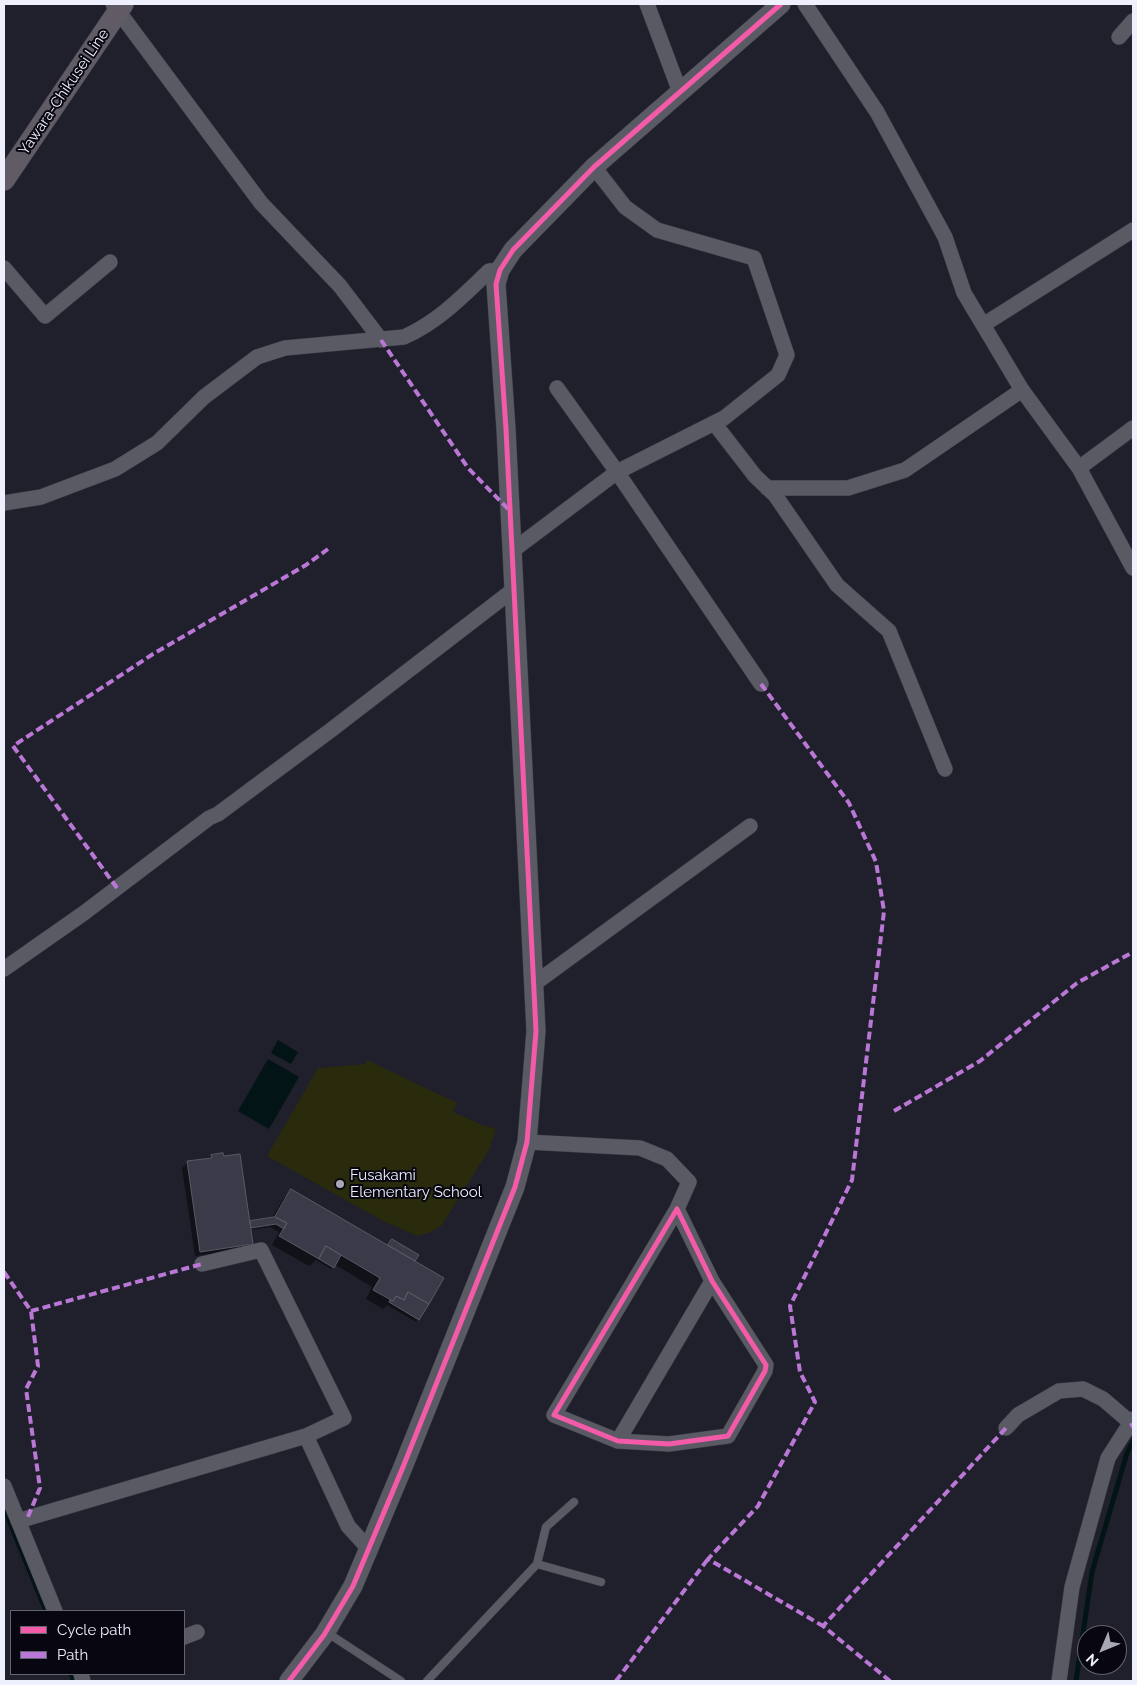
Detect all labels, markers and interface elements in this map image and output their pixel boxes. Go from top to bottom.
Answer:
street label: Yawara-Chikusei Line [15,26,113,158]
place label: Fusakami Elementary School [350,1166,482,1201]
marker: Fusakami Elementary School [334,1178,346,1190]
legend [10,1610,185,1675]
text: Cycle path [57,1621,131,1639]
north arrow [1077,1625,1127,1675]
text: Path [57,1646,88,1664]
text: N [1083,1650,1102,1669]

